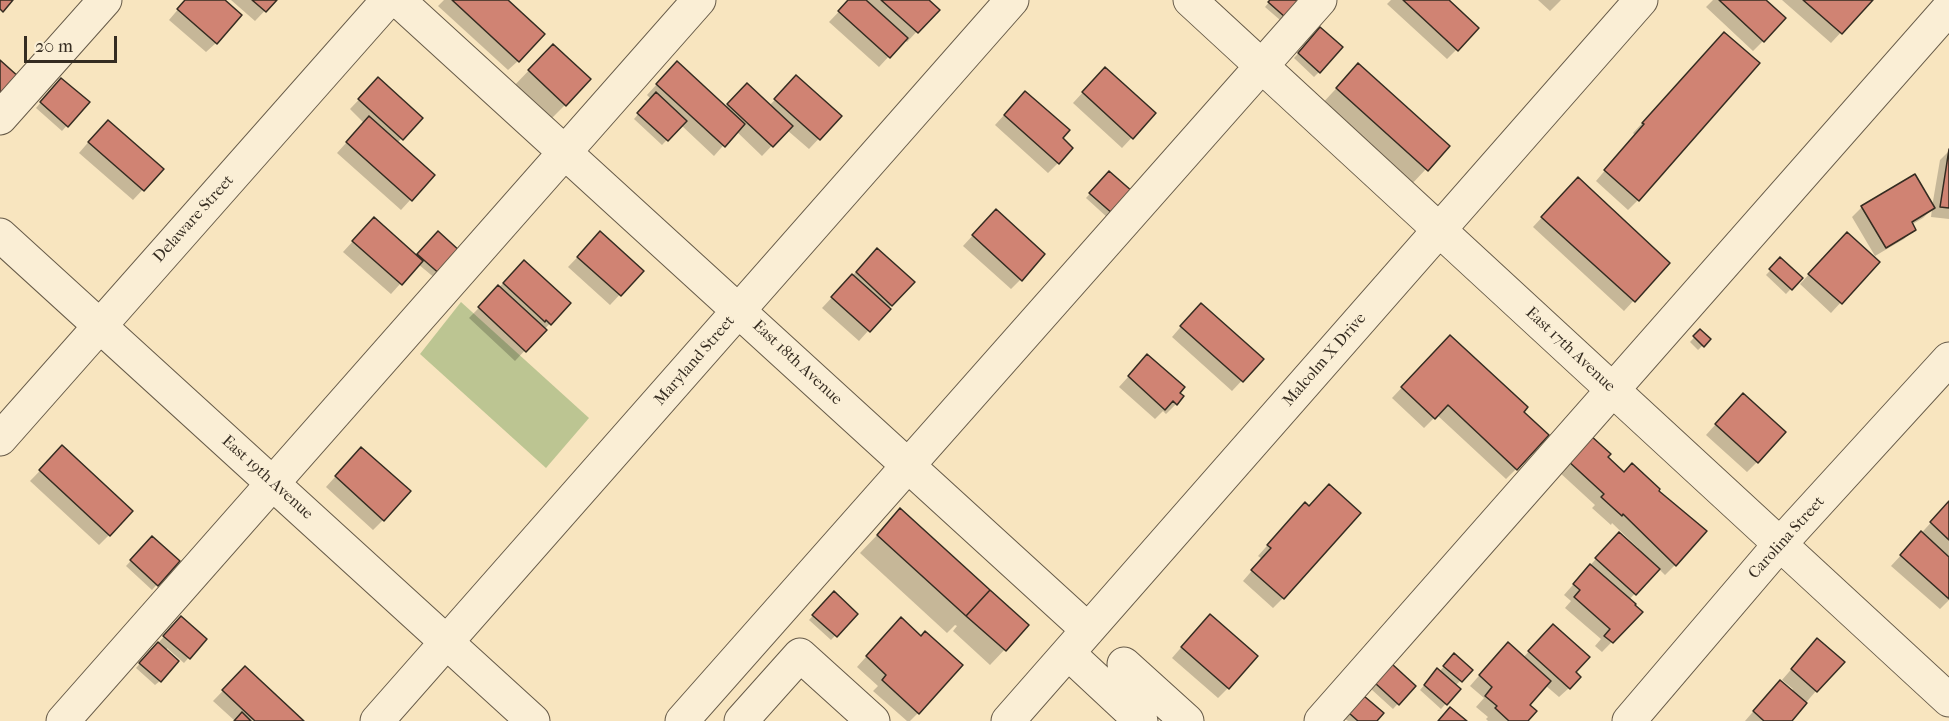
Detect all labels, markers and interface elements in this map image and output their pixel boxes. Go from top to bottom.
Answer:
scale bar [27,24,120,62]
text: 20 m [35,36,73,57]
street label: Delaware Street [150,171,238,267]
street label: East 17th Avenue [1521,304,1619,396]
street label: Malcolm X Drive [1279,309,1371,411]
street label: Maryland Street [651,312,739,410]
street label: East 18th Avenue [748,317,846,409]
street label: East 19th Avenue [217,432,317,524]
street label: Carolina Street [1745,493,1829,583]

